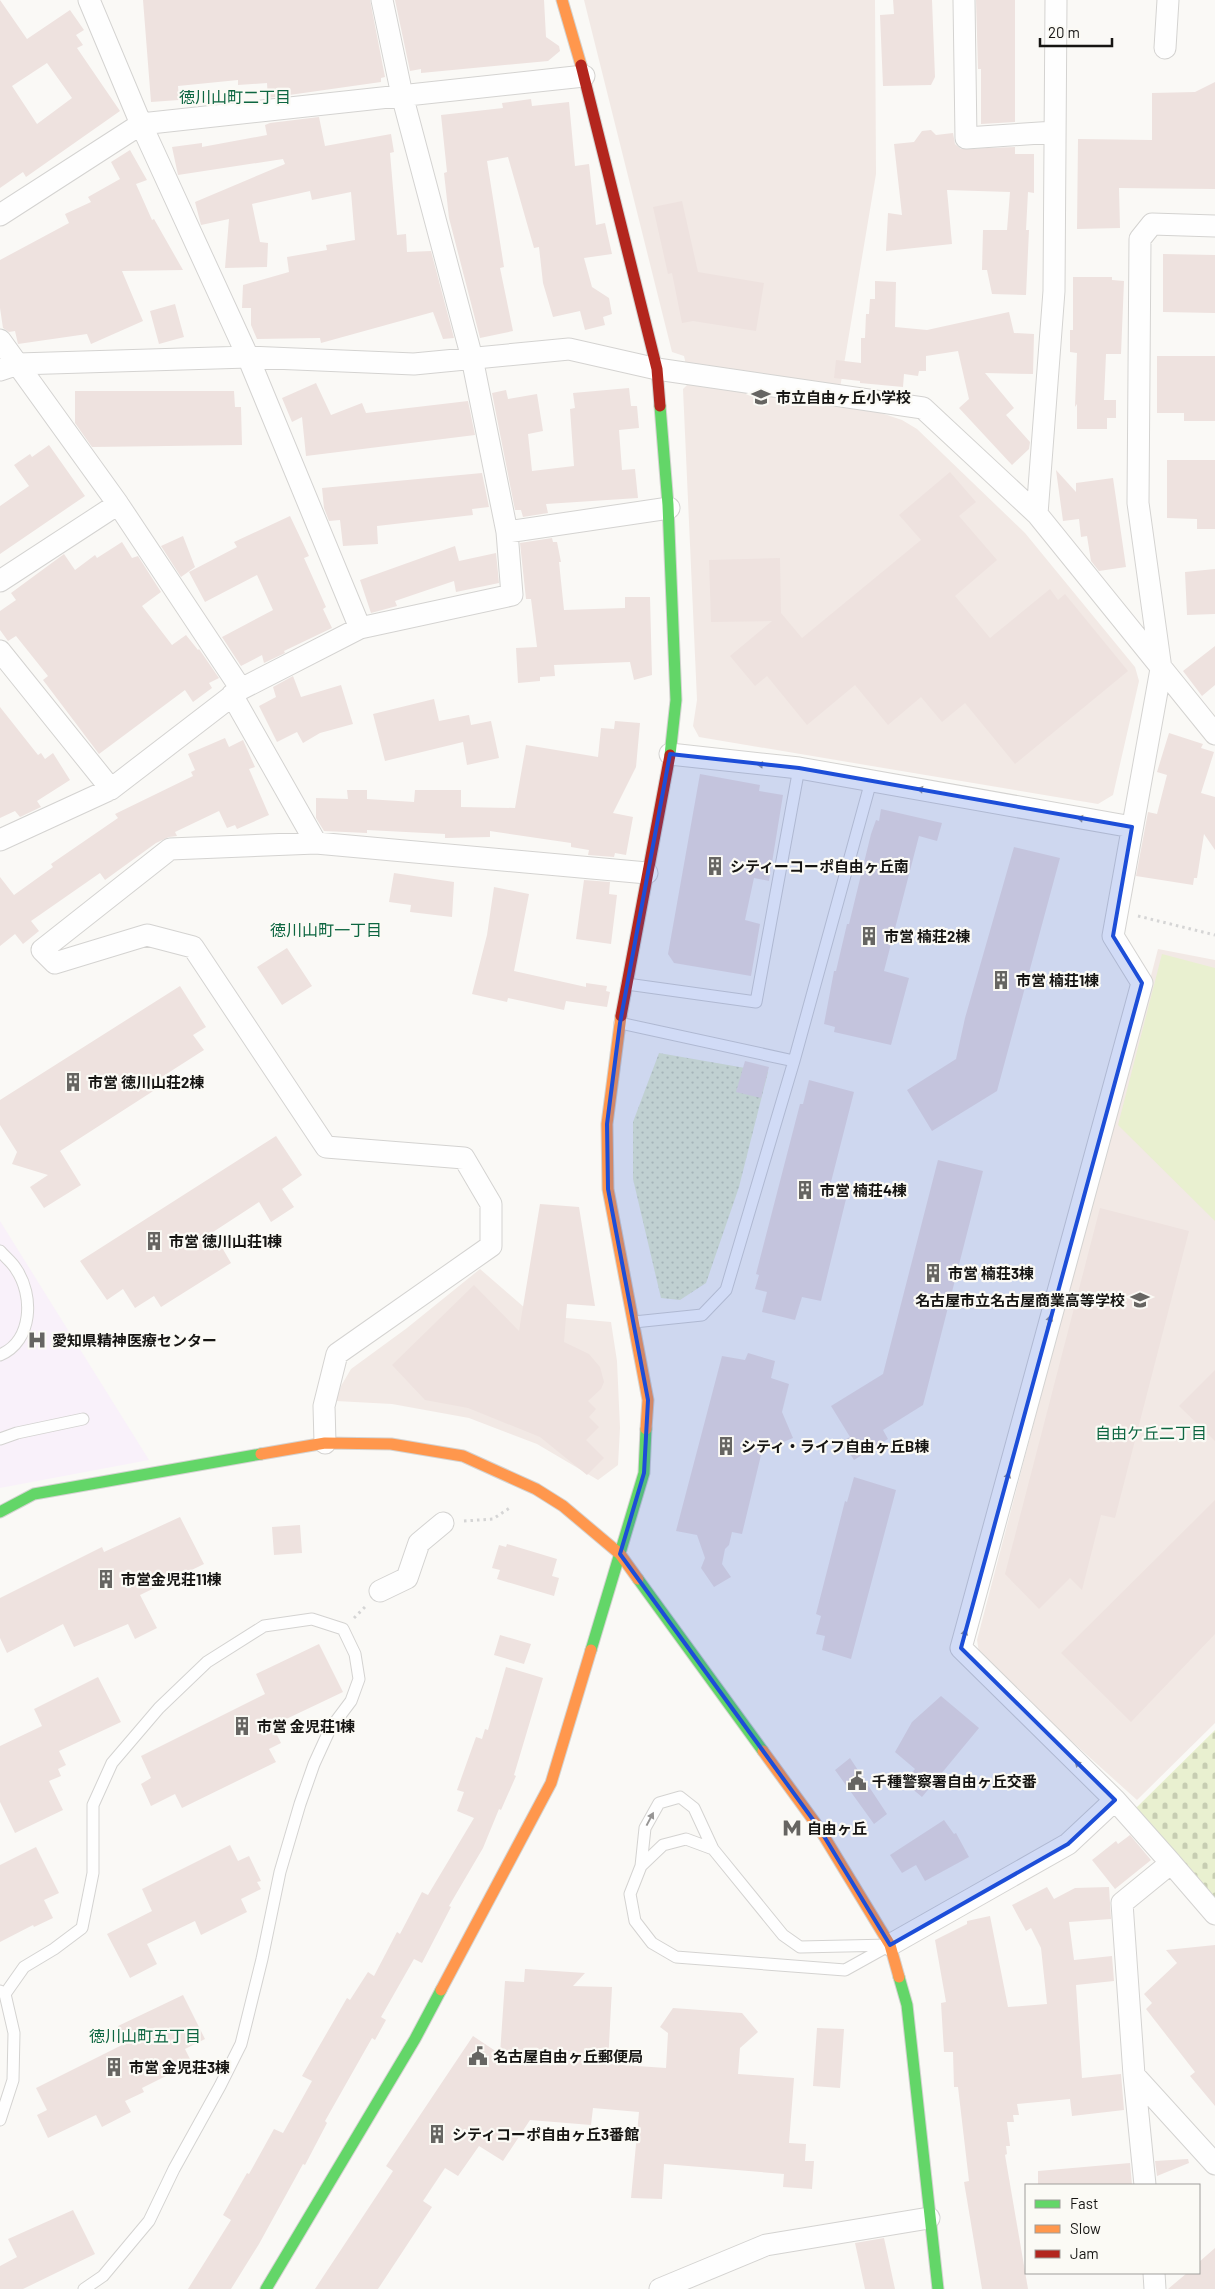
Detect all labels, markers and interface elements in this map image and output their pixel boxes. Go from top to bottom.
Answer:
scale bar [1040,15,1112,47]
text: 20 m [1048,23,1080,41]
district label: 徳川山町二丁目 [179,87,291,106]
school or university icon: 市立自由ヶ丘小学校 [750,386,772,408]
place label: 市立自由ヶ丘小学校 [776,388,911,406]
one-way arrow [756,760,772,768]
one-way arrow [916,786,932,794]
one-way arrow [1076,814,1092,822]
building icon: シティーコーポ自由ヶ丘南 [704,855,726,877]
place label: シティーコーポ自由ヶ丘南 [730,857,909,875]
district label: 徳川山町一丁目 [270,920,382,939]
building icon: 市営 楠荘2棟 [858,925,880,947]
place label: 市営 楠荘2棟 [884,927,970,945]
building icon: 市営 楠荘1棟 [990,969,1012,991]
place label: 市営 楠荘1棟 [1016,971,1099,989]
building icon: 市営 徳川山荘2棟 [62,1071,84,1093]
place label: 市営 徳川山荘2棟 [88,1073,204,1091]
building icon: 市営 楠荘4棟 [794,1179,816,1201]
place label: 市営 楠荘4棟 [820,1181,907,1199]
building icon: 市営 徳川山荘1棟 [143,1230,165,1252]
place label: 市営 徳川山荘1棟 [169,1232,282,1250]
building icon: 市営 楠荘3棟 [922,1262,944,1284]
place label: 市営 楠荘3棟 [948,1264,1034,1282]
school or university icon: 名古屋市立名古屋商業高等学校 [1129,1289,1151,1311]
place label: 名古屋市立名古屋商業高等学校 [915,1291,1125,1309]
one-way arrow [1046,1315,1054,1330]
hospital icon: 愛知県精神医療センター [26,1329,48,1351]
place label: 愛知県精神医療センター [52,1331,217,1349]
district label: 自由ケ丘二丁目 [1095,1423,1207,1442]
building icon: シティ・ライフ自由ヶ丘B棟 [715,1435,737,1457]
place label: シティ・ライフ自由ヶ丘B棟 [741,1437,929,1455]
one-way arrow [1003,1472,1011,1487]
building icon: 市営金児荘11棟 [95,1568,117,1590]
place label: 市営金児荘11棟 [121,1570,222,1588]
one-way arrow [960,1629,968,1644]
building icon: 市営 金児荘1棟 [231,1715,253,1737]
place label: 市営 金児荘1棟 [257,1717,355,1735]
one-way arrow [1074,1760,1086,1772]
public building icon: 千種警察署自由ヶ丘交番 [846,1770,868,1792]
place label: 千種警察署自由ヶ丘交番 [872,1772,1037,1790]
one-way arrow [646,1812,654,1826]
metro station icon: 自由ヶ丘 [781,1817,803,1839]
place label: 自由ヶ丘 [807,1819,867,1837]
district label: 徳川山町五丁目 [89,2026,201,2045]
public building icon: 名古屋自由ヶ丘郵便局 [467,2045,489,2067]
place label: 名古屋自由ヶ丘郵便局 [493,2047,643,2065]
building icon: 市営 金児荘3棟 [103,2056,125,2078]
place label: 市営 金児荘3棟 [129,2058,230,2076]
building icon: シティコーポ自由ヶ丘3番館 [426,2123,448,2145]
place label: シティコーポ自由ヶ丘3番館 [452,2125,639,2143]
legend [1025,2184,1200,2274]
text: Fast [1070,2194,1098,2212]
text: Slow [1070,2219,1101,2237]
text: Jam [1070,2244,1099,2262]

